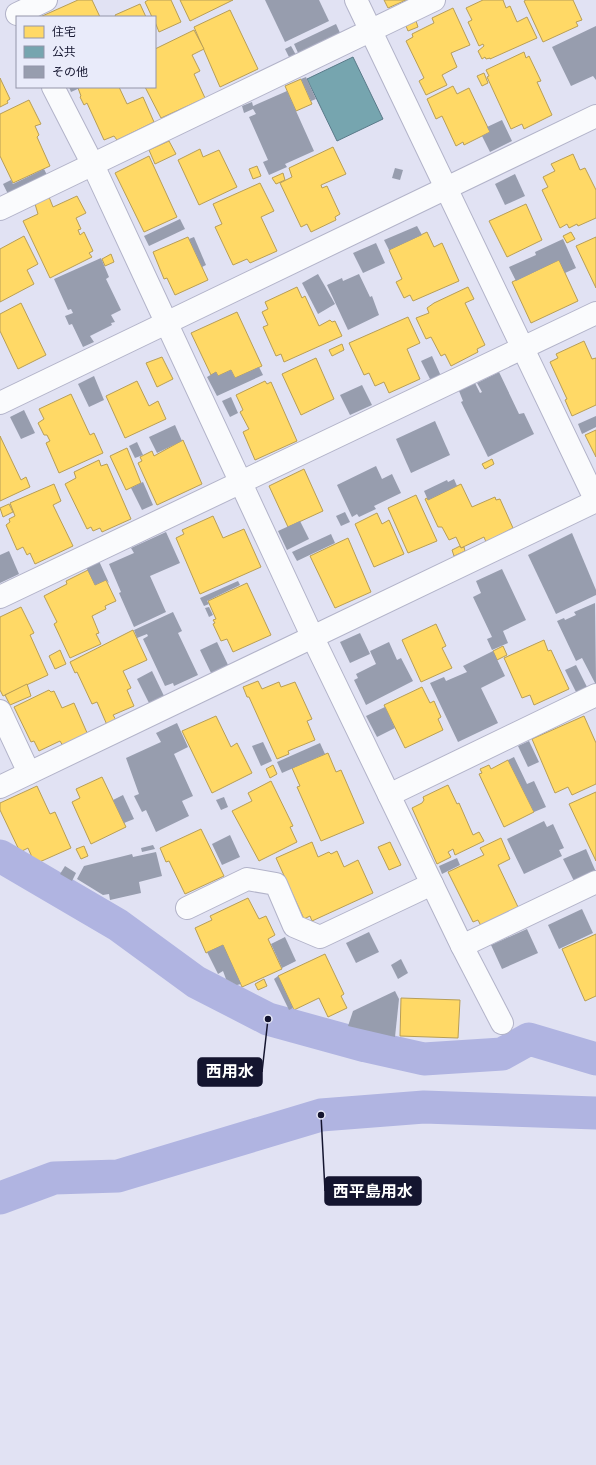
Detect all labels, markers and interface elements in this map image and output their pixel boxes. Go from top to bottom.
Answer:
legend [16,16,156,88]
text: 住宅 [52,23,76,42]
text: 公共 [52,43,76,62]
text: その他 [52,63,88,82]
callout: 西用水 [198,1058,262,1086]
text: 西用水 [206,1060,254,1084]
callout: 西平島用水 [325,1177,421,1205]
text: 西平島用水 [333,1180,413,1204]

